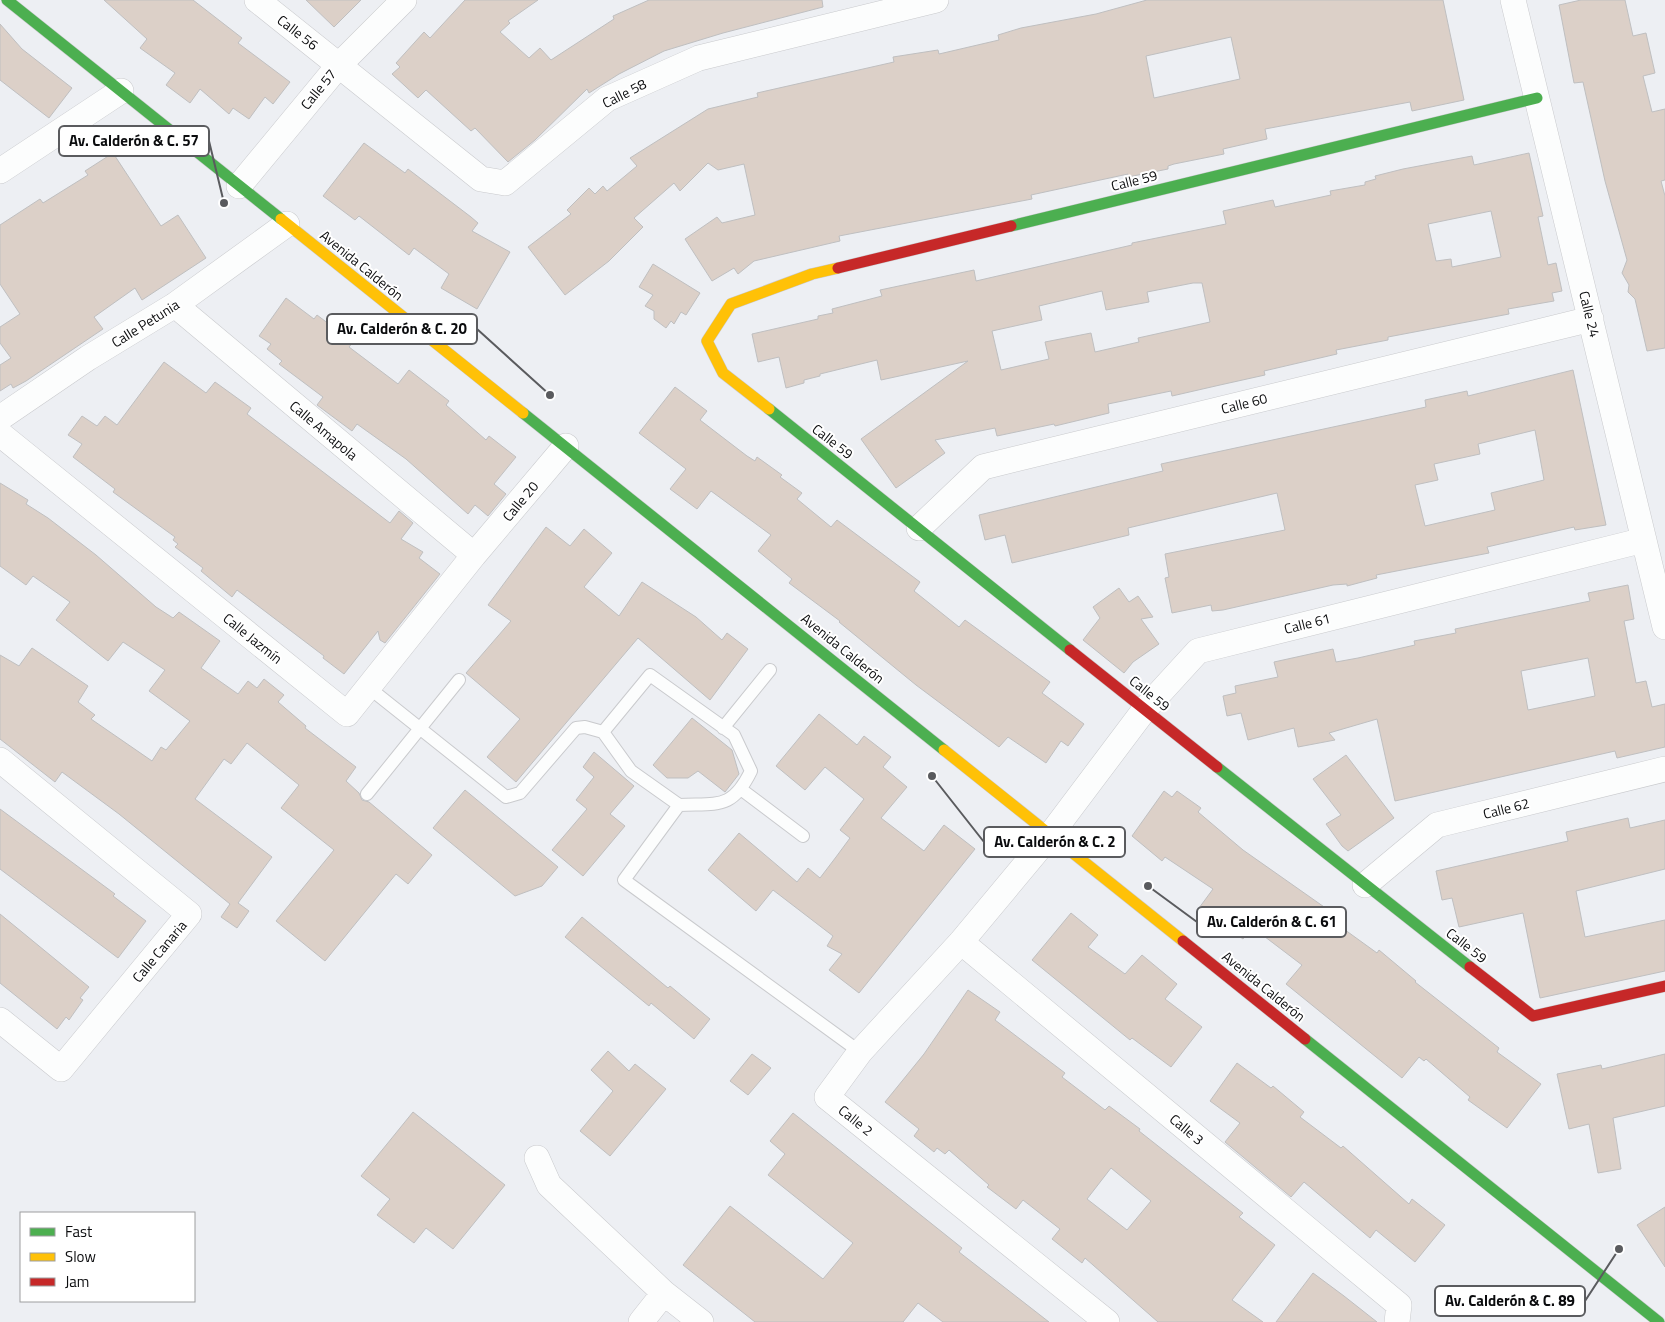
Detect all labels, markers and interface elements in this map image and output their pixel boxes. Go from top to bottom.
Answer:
street label: Calle 56 [273,9,323,55]
street label: Calle 57 [295,64,341,114]
street label: Calle 58 [598,73,650,113]
callout: Av. Calderón & C. 57 [59,126,209,156]
text: Av. Calderón & C. 57 [69,129,199,152]
street label: Calle 59 [1109,164,1159,196]
street label: Avenida Calderón [316,225,408,305]
street label: Calle 24 [1574,289,1606,339]
street label: Calle Petunia [107,294,183,352]
callout: Av. Calderón & C. 20 [327,314,477,344]
text: Av. Calderón & C. 20 [337,317,468,340]
street label: Calle 60 [1219,387,1269,419]
street label: Calle Amapola [285,395,363,465]
street label: Calle 59 [808,418,858,464]
street label: Calle 20 [497,476,543,526]
street label: Calle 61 [1282,607,1332,639]
street label: Calle Jazmín [219,608,287,668]
street label: Avenida Calderón [797,608,889,688]
street label: Calle 59 [1125,670,1175,716]
street label: Calle 62 [1481,792,1531,824]
callout: Av. Calderón & C. 2 [984,827,1125,857]
text: Av. Calderón & C. 2 [994,830,1116,853]
callout: Av. Calderón & C. 61 [1197,907,1346,937]
text: Av. Calderón & C. 61 [1207,910,1337,933]
street label: Calle Canaria [127,915,191,987]
street label: Calle 59 [1442,922,1492,968]
street label: Avenida Calderón [1218,946,1310,1026]
street label: Calle 2 [834,1100,878,1140]
street label: Calle 3 [1165,1108,1209,1150]
legend [20,1212,195,1302]
text: Fast [65,1220,93,1243]
text: Slow [65,1245,96,1268]
text: Jam [65,1270,89,1293]
callout: Av. Calderón & C. 89 [1435,1286,1585,1316]
text: Av. Calderón & C. 89 [1445,1289,1575,1312]

